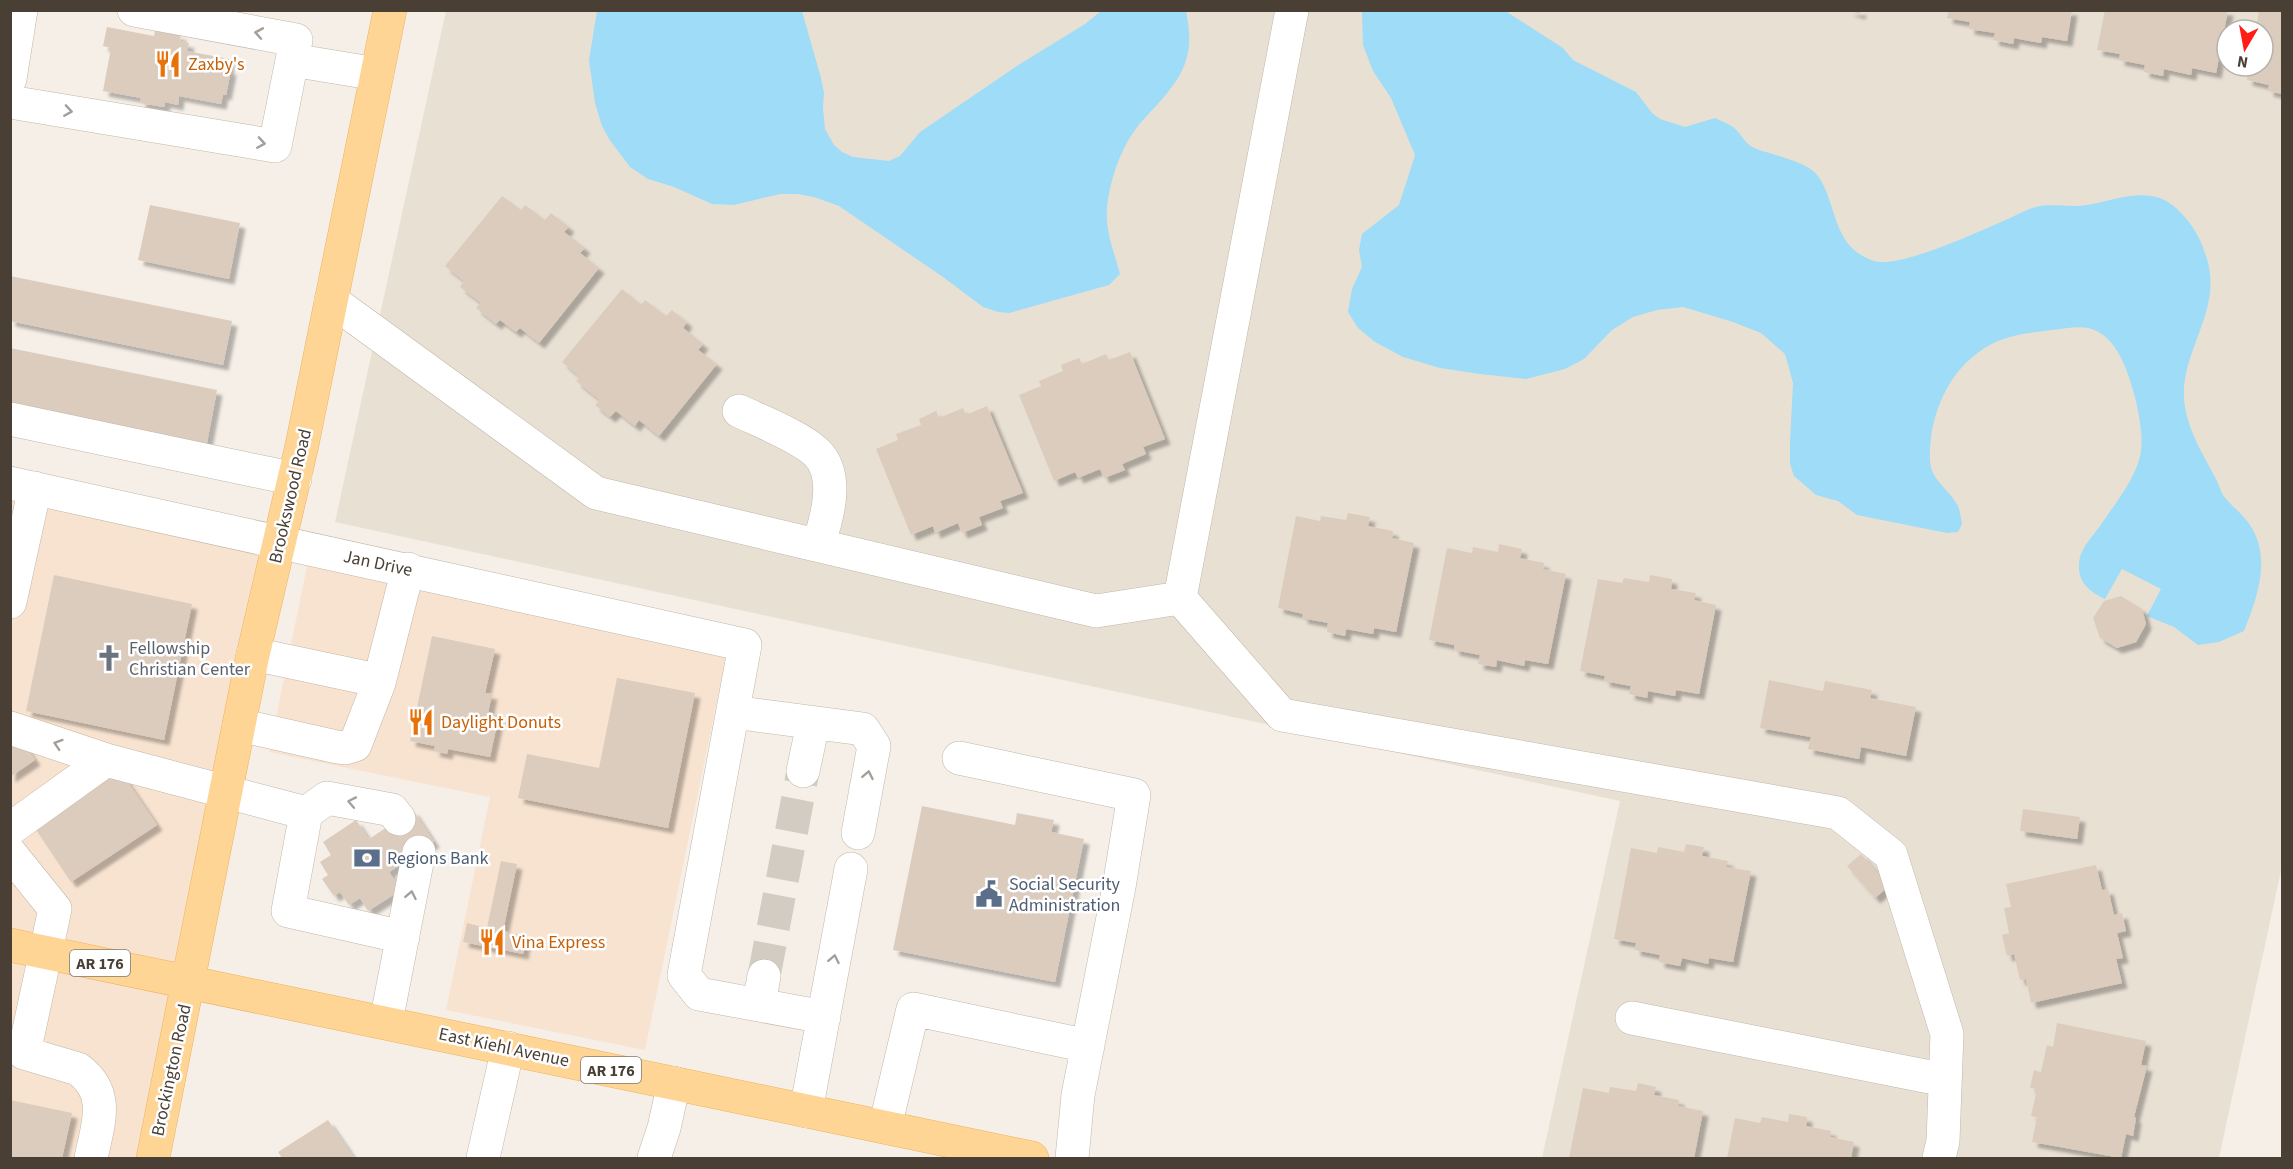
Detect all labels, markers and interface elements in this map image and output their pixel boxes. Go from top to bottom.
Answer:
north arrow [2215,18,2275,78]
one-way arrow [254,27,264,40]
restaurant icon: Zaxby's [153,49,183,79]
text: N [2235,50,2250,74]
place label: Zaxby's [188,52,244,77]
one-way arrow [64,105,73,117]
one-way arrow [256,137,265,149]
street label: Brookswood Road [263,426,318,566]
street label: Jan Drive [341,544,415,583]
place label: Fellowship Christian Center [129,636,251,682]
church icon: Fellowship Christian Center [94,643,124,673]
restaurant icon: Daylight Donuts [406,707,436,737]
place label: Daylight Donuts [441,710,561,735]
one-way arrow [53,739,64,752]
one-way arrow [861,770,874,780]
one-way arrow [347,796,357,809]
bank icon: Regions Bank [352,843,382,873]
place label: Regions Bank [387,846,489,871]
place label: Social Security Administration [1009,872,1121,918]
public building icon: Social Security Administration [974,879,1004,909]
one-way arrow [404,890,417,900]
restaurant icon: Vina Express [477,927,507,957]
place label: Vina Express [512,930,605,955]
road number: AR 176 [70,950,130,976]
one-way arrow [828,955,840,964]
street label: Brockington Road [145,1002,198,1139]
street label: East Kiehl Avenue [436,1021,571,1074]
road number: AR 176 [581,1057,641,1083]

